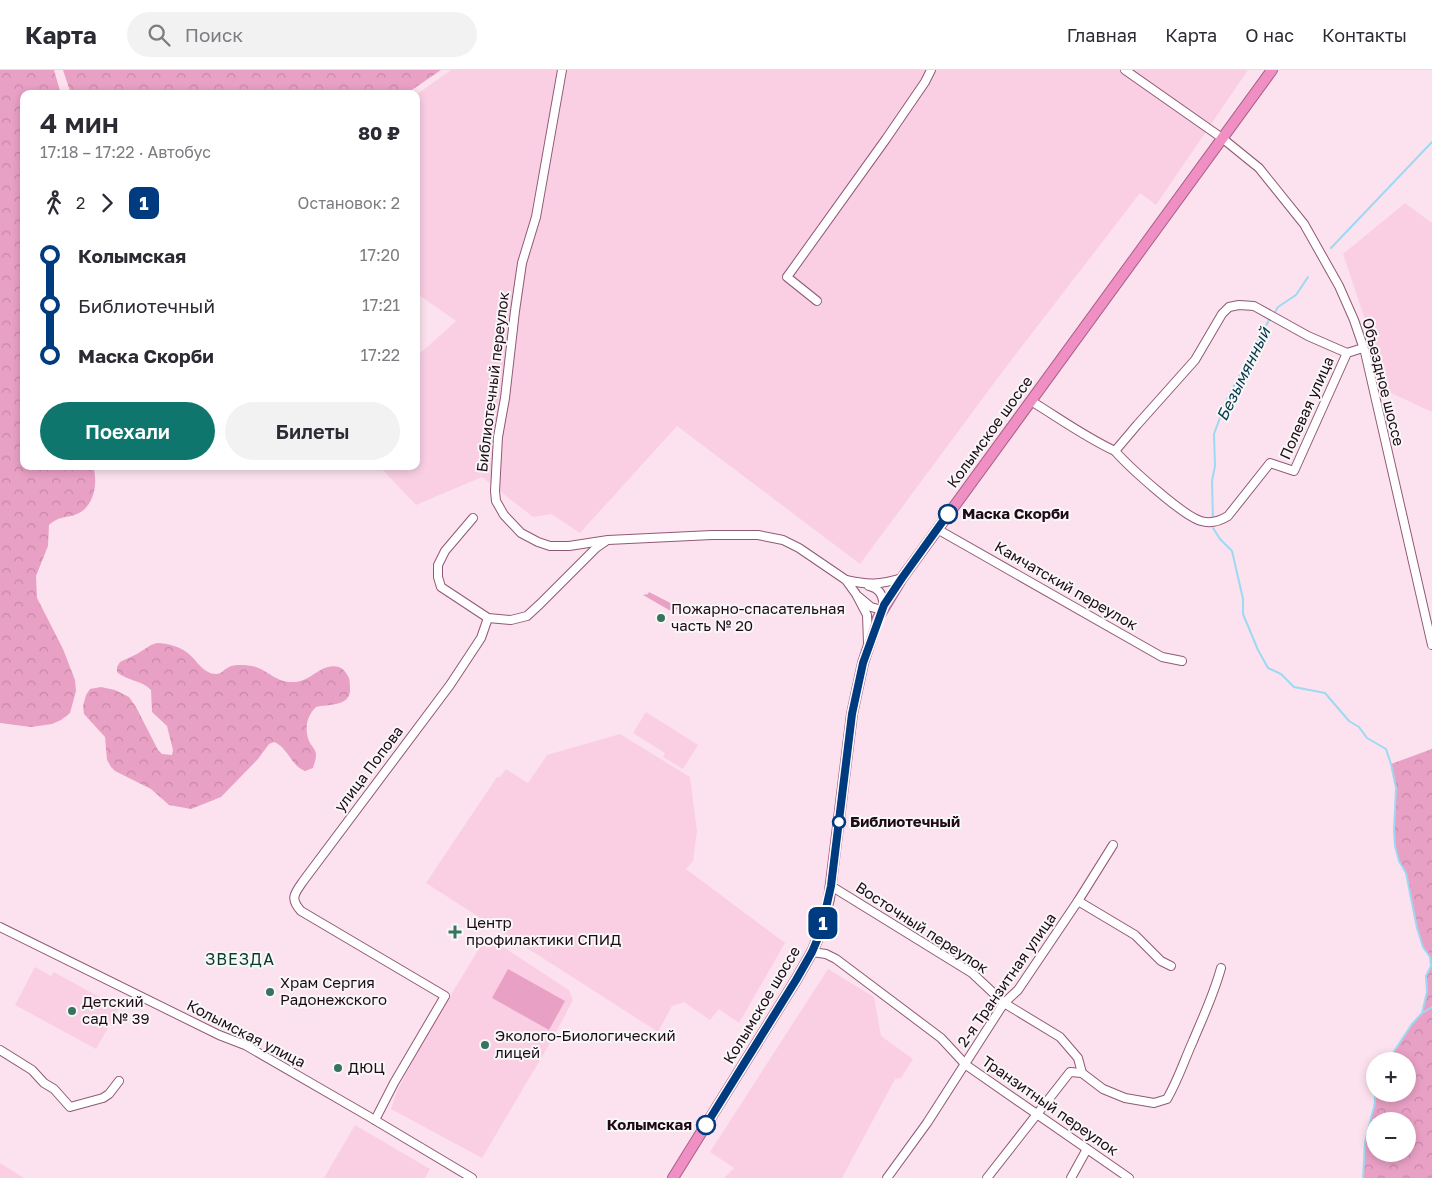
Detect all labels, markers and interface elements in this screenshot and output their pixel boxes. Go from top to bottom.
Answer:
search box [127,12,477,57]
text: Карта [25,20,97,49]
icon: search [145,21,173,49]
text: Поиск [185,23,243,46]
text: Главная [1067,24,1137,46]
text: Карта [1165,24,1217,46]
text: О нас [1245,24,1294,46]
text: Контакты [1322,24,1407,46]
text: 4 мин [40,106,119,139]
text: 80 ₽ [358,121,400,144]
text: 17:18 – 17:22 · Автобус [40,142,211,162]
icon: walk [40,189,68,217]
icon: forward [93,189,121,217]
text: 1 [139,192,149,214]
text: 2 [76,193,85,213]
text: Остановок: 2 [298,193,400,213]
text: Колымская [78,244,186,267]
text: 17:20 [360,245,400,265]
street label: Библиотечный переулок [472,290,512,473]
text: Библиотечный [78,294,215,317]
text: 17:21 [362,295,400,315]
street label: Объездное шоссе [1359,316,1409,448]
water label: Безымянный [1212,323,1275,424]
text: Маска Скорби [78,344,214,367]
text: 17:22 [360,345,400,365]
street label: Полевая улица [1275,353,1337,462]
street label: Колымское шоссе [943,372,1036,491]
button: Поехали [40,402,215,460]
button: Билеты [225,402,400,460]
marker: Маска Скорби [938,504,958,524]
place label: Маска Скорби [962,504,1069,522]
street label: Камчатский переулок [992,537,1142,634]
place label: Пожарно-спасательная часть № 20 [671,599,845,634]
marker: Пожарно-спасательная часть № 20 [655,612,667,624]
street label: улица Попова [330,722,406,815]
place label: Библиотечный [850,812,960,830]
marker: Библиотечный [832,815,846,829]
street label: Восточный переулок [853,878,993,977]
line badge: 1 [807,907,839,939]
street label: 2-я Транзитная улица [953,909,1059,1050]
text: 1 [818,912,828,934]
place label: Центр профилактики СПИД [466,913,621,948]
marker: Центр профилактики СПИД [448,925,462,939]
street label: Колымское шоссе [719,942,803,1066]
district label: ЗВЕЗДА [205,949,275,969]
place label: Храм Сергия Радонежского [280,973,387,1008]
marker: Храм Сергия Радонежского [264,986,276,998]
place label: Детский сад № 39 [82,992,150,1027]
street label: Колымская улица [184,995,309,1071]
marker: Детский сад № 39 [66,1005,78,1017]
place label: Эколого-Биологический лицей [495,1026,676,1061]
marker: Эколого-Биологический лицей [479,1039,491,1051]
street label: Транзитный переулок [979,1051,1122,1159]
map controls [1366,1052,1416,1162]
button: + [1366,1052,1416,1102]
place label: ДЮЦ [348,1058,385,1076]
marker: ДЮЦ [332,1062,344,1074]
button: − [1366,1112,1416,1162]
place label: Колымская [607,1115,692,1133]
marker: Колымская [696,1115,716,1135]

